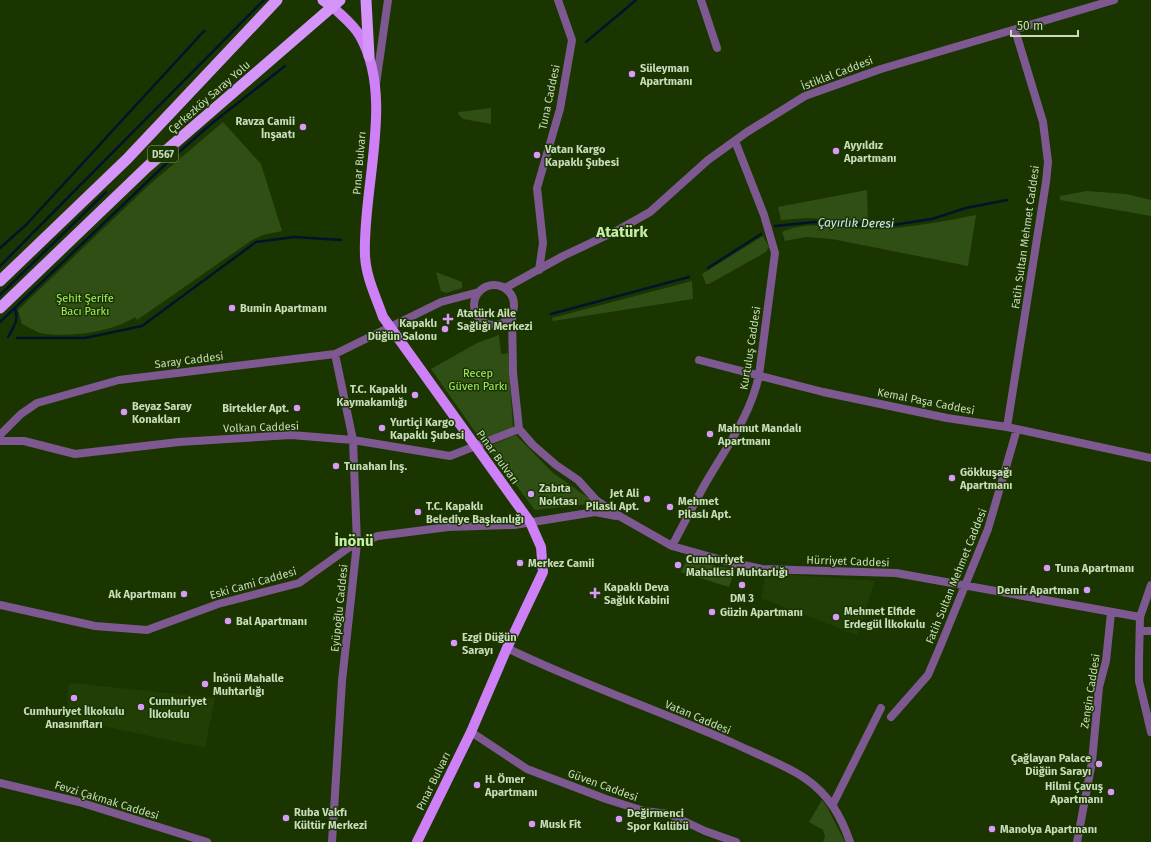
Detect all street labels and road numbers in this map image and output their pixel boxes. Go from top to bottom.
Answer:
street label: İstiklal Caddesi [799,53,875,93]
street label: Çerkezköy Saray Yolu [166,58,253,136]
street label: Tuna Caddesi [536,63,563,131]
street label: Pınar Bulvarı [350,131,369,195]
road number: D567 [148,146,178,162]
street label: Fatih Sultan Mehmet Caddesi [1009,164,1042,310]
street label: Kurtuluş Caddesi [737,305,764,391]
street label: Saray Caddesi [154,350,224,371]
street label: Kemal Paşa Caddesi [876,386,976,417]
street label: Volkan Caddesi [223,420,299,435]
street label: Pınar Bulvarı [474,428,522,487]
street label: Fatih Sultan Mehmet Caddesi [923,507,990,646]
street label: Hürriyet Caddesi [806,554,890,569]
street label: Eyüpoğlu Caddesi [328,564,351,653]
street label: Eski Cami Caddesi [208,565,298,602]
street label: Zengin Caddesi [1078,653,1103,729]
street label: Vatan Caddesi [663,698,733,737]
street label: Pınar Bulvarı [414,750,453,813]
street label: Güven Caddesi [566,767,640,804]
street label: Fevzi Çakmak Caddesi [53,778,161,823]

